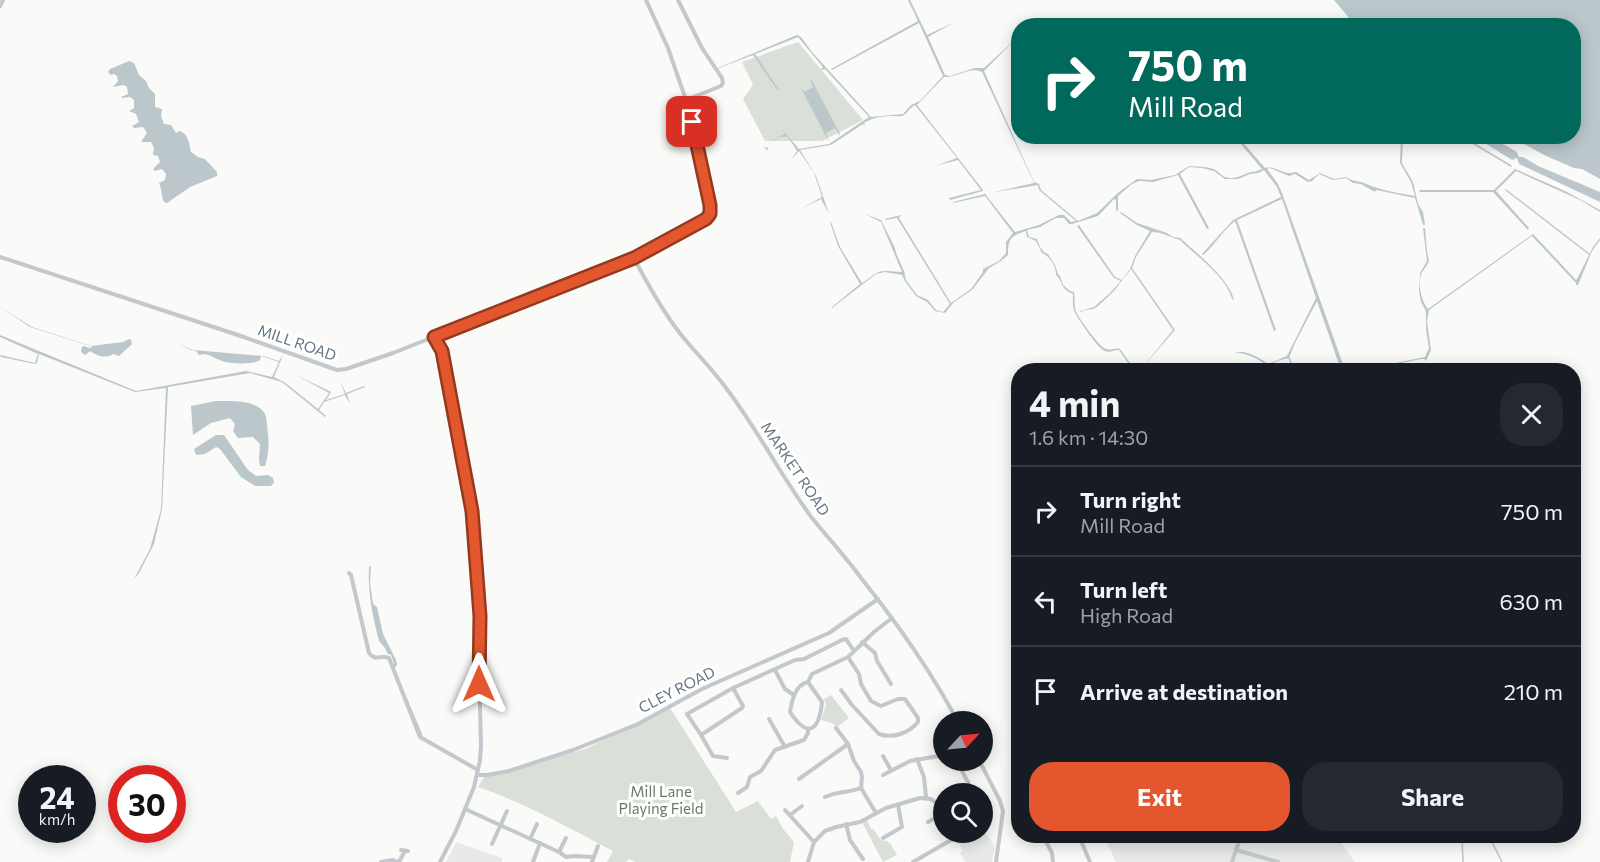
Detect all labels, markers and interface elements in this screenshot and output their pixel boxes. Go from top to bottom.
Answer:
text: 750 m [1128,38,1248,90]
icon: right [1029,42,1107,120]
text: Mill Road [1128,90,1243,123]
pin [666,96,717,147]
icon: arrive [675,105,708,138]
street label: MILL ROAD [256,320,339,364]
text: 4 min [1029,380,1120,424]
button: close [1500,383,1563,446]
street label: MARKET ROAD [758,418,834,519]
text: 1.6 km · 14:30 [1029,425,1148,449]
text: Turn right [1080,486,1181,513]
icon: right [1029,495,1062,528]
text: 750 m [1501,498,1563,525]
text: Mill Road [1080,513,1165,537]
text: Turn left [1080,576,1167,603]
icon: left [1029,585,1062,618]
text: 630 m [1499,588,1563,615]
text: High Road [1080,603,1173,627]
position arrow [447,652,511,716]
street label: CLEY ROAD [635,662,718,716]
icon: arrive [1029,675,1062,708]
text: Arrive at destination [1080,678,1288,705]
text: 210 m [1504,678,1563,705]
north arrow [933,711,993,771]
map controls [933,711,993,843]
button: Exit [1029,762,1290,831]
button: Share [1302,762,1563,831]
speed limit sign: 30 [108,765,186,843]
text: 24 [39,778,75,815]
park label: Mill Lane Playing Field [619,782,703,817]
button: search [933,783,993,843]
text: km/h [39,810,75,828]

